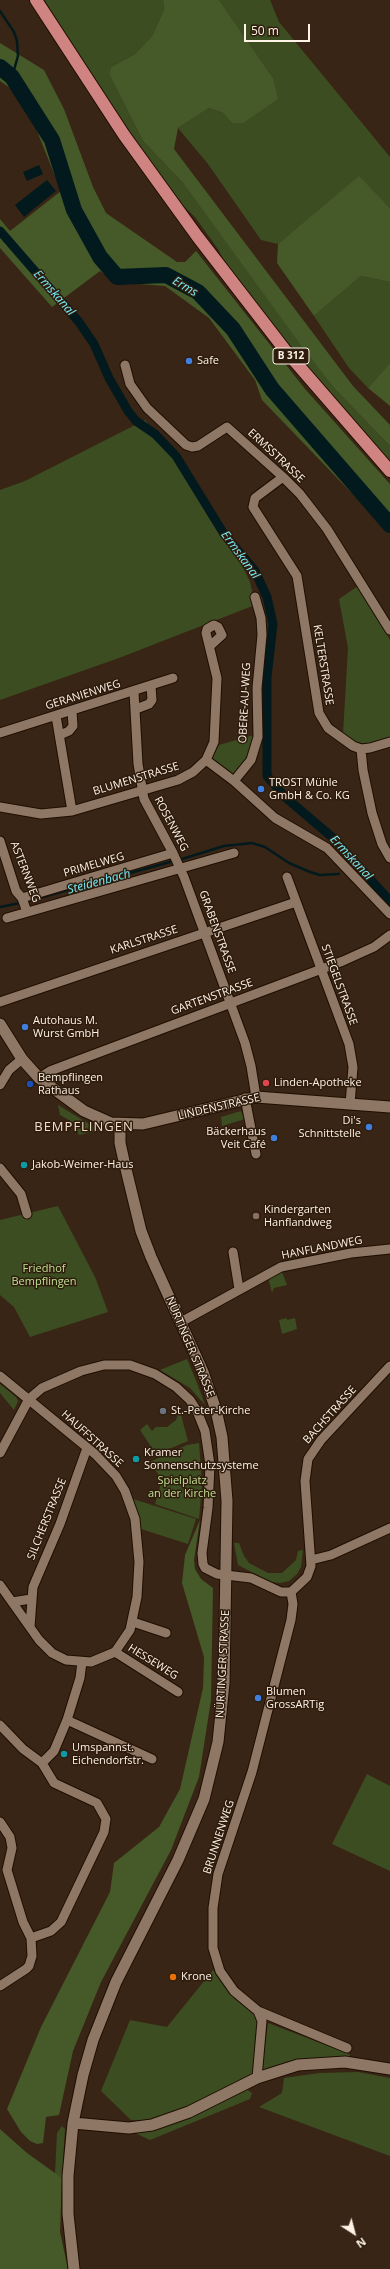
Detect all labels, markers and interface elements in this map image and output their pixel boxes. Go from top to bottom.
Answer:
scale bar [246,16,312,42]
text: 50 m [251,22,279,39]
water label: Ermskanal [30,267,78,319]
water label: Erms [170,274,200,300]
road number: B 312 [273,348,309,364]
place label: Safe [197,354,219,368]
marker: Safe [184,356,194,366]
street label: ERMSSTRASSE [245,426,307,486]
water label: Ermskanal [218,528,262,582]
street label: KELTERSTRASSE [310,624,336,706]
street label: OBERE-AU-WEG [236,662,254,744]
street label: GERANIENWEG [44,677,122,713]
street label: BLUMENSTRASSE [91,760,181,798]
place label: TROST Mühle GmbH & Co. KG [269,776,350,802]
marker: TROST Mühle GmbH & Co. KG [256,784,266,794]
street label: ROSENWEG [151,794,191,854]
water label: Ermskanal [327,833,375,883]
street label: ASTERNWEG [7,840,43,904]
street label: PRIMELWEG [62,850,126,880]
water label: Steidenbach [66,867,132,897]
street label: GRABENSTRASSE [196,889,238,975]
street label: KARLSTRASSE [109,923,179,957]
street label: STIEGELSTRASSE [318,943,360,1027]
street label: GARTENSTRASSE [169,976,255,1018]
place label: Autohaus M. Wurst GmbH [33,1014,99,1040]
marker: Autohaus M. Wurst GmbH [20,1022,30,1032]
place label: Bempflingen Rathaus [38,1071,103,1097]
place label: Linden-Apotheke [274,1076,362,1090]
marker: Linden-Apotheke [261,1078,271,1088]
marker: Bempflingen Rathaus [25,1079,35,1089]
street label: LINDENSTRASSE [177,1091,261,1123]
place label: Di's Schnittstelle [299,1114,361,1140]
district label: BEMPFLINGEN [34,1119,134,1135]
marker: Di's Schnittstelle [364,1122,374,1132]
place label: Bäckerhaus Veit Café [206,1125,266,1151]
marker: Bäckerhaus Veit Café [269,1133,279,1143]
place label: Jakob-Weimer-Haus [32,1158,133,1172]
marker: Jakob-Weimer-Haus [19,1160,29,1170]
place label: Kindergarten Hanflandweg [264,1203,332,1229]
marker: Kindergarten Hanflandweg [251,1211,261,1221]
street label: HANFLANDWEG [280,1234,364,1262]
park label: Friedhof Bempflingen [11,1262,77,1288]
street label: NÜRTINGER STRASSE [163,1295,217,1399]
street label: BACHSTRASSE [301,1383,359,1447]
place label: St.-Peter-Kirche [171,1404,251,1418]
marker: St.-Peter-Kirche [158,1406,168,1416]
street label: HAUFFSTRASSE [58,1408,126,1470]
place label: Kramer Sonnenschutzsysteme [144,1446,259,1472]
marker: Kramer Sonnenschutzsysteme [131,1454,141,1464]
park label: Spielplatz an der Kirche [148,1474,216,1500]
street label: SILCHERSTRASSE [25,1476,69,1562]
street label: NÜRTINGER STRASSE [214,1610,232,1718]
street label: HESSEWEG [125,1641,181,1683]
place label: Blumen GrossARTig [266,1685,324,1711]
marker: Blumen GrossARTig [253,1693,263,1703]
place label: Umspannst. Eichendorfstr. [72,1741,144,1767]
marker: Umspannst. Eichendorfstr. [59,1749,69,1759]
street label: BRUNNENWEG [201,1798,237,1876]
place label: Krone [181,1970,212,1984]
marker: Krone [168,1972,178,1982]
north arrow [334,2213,374,2253]
text: N [353,2234,369,2252]

